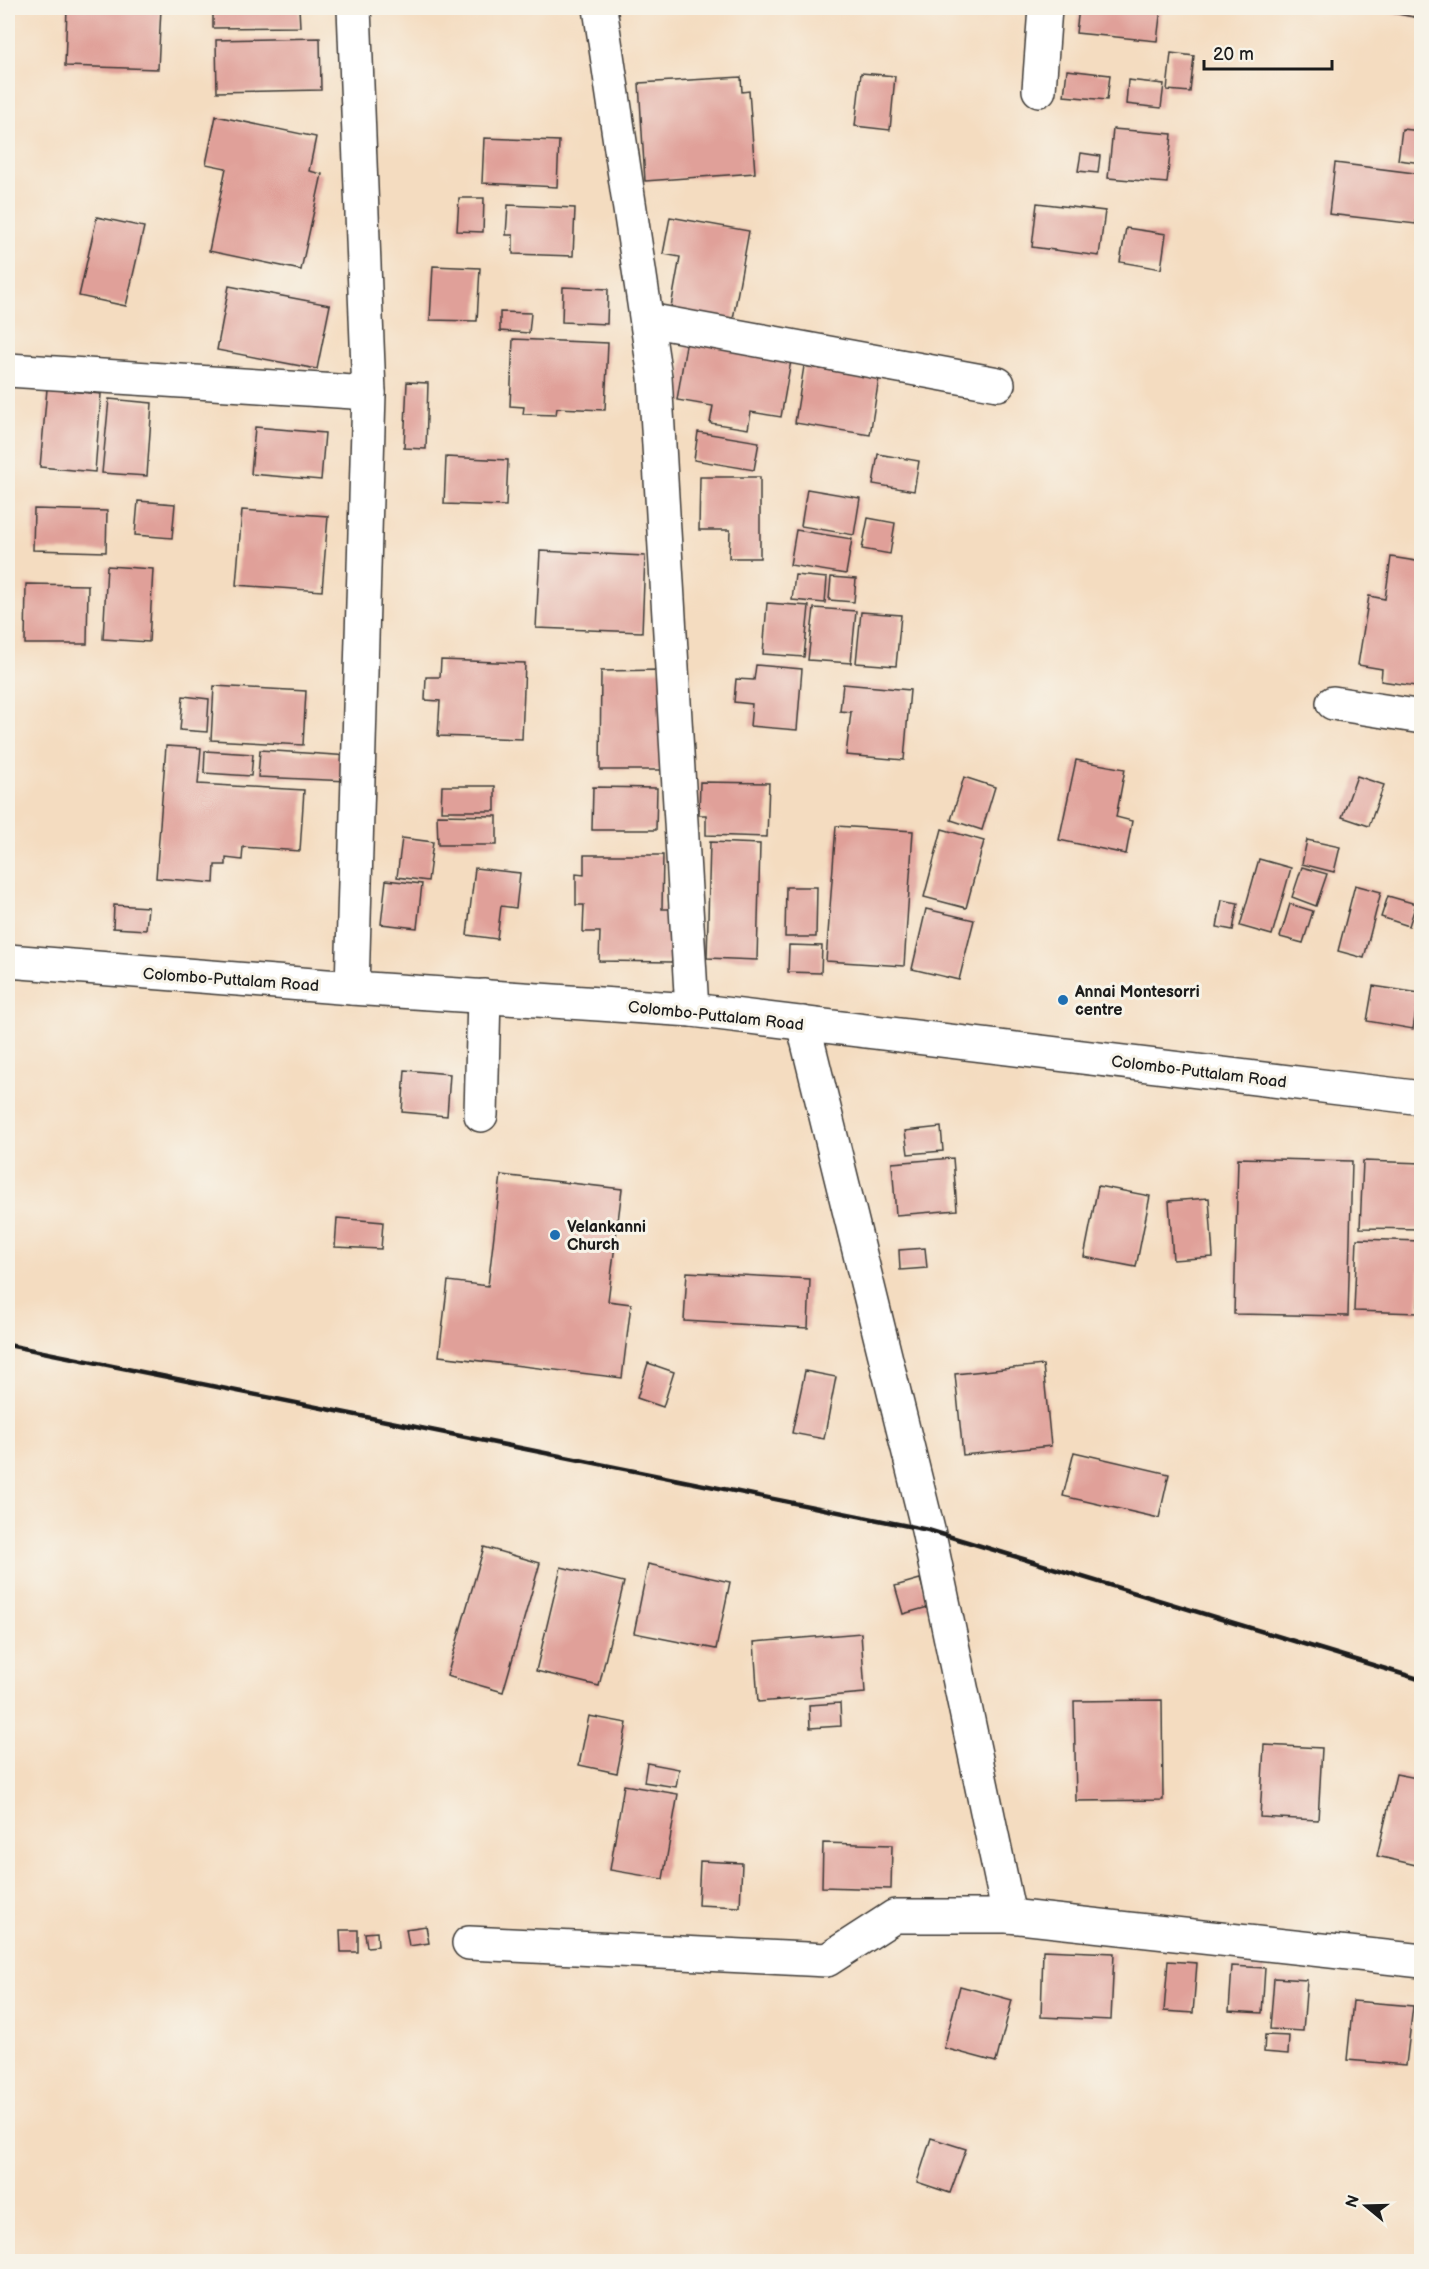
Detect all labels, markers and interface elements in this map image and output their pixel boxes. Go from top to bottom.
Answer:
scale bar [1204,33,1332,71]
text: 20 m [1213,44,1254,65]
street label: Colombo-Puttalam Road [142,965,320,996]
place label: Annai Montesorri centre [1074,983,1200,1020]
marker: Annai Montesorri centre [1056,993,1070,1007]
street label: Colombo-Puttalam Road [627,998,805,1035]
street label: Colombo-Puttalam Road [1110,1052,1288,1093]
place label: Velankanni Church [567,1218,646,1255]
marker: Velankanni Church [548,1228,562,1242]
north arrow [1336,2176,1396,2236]
text: N [1342,2193,1364,2210]

